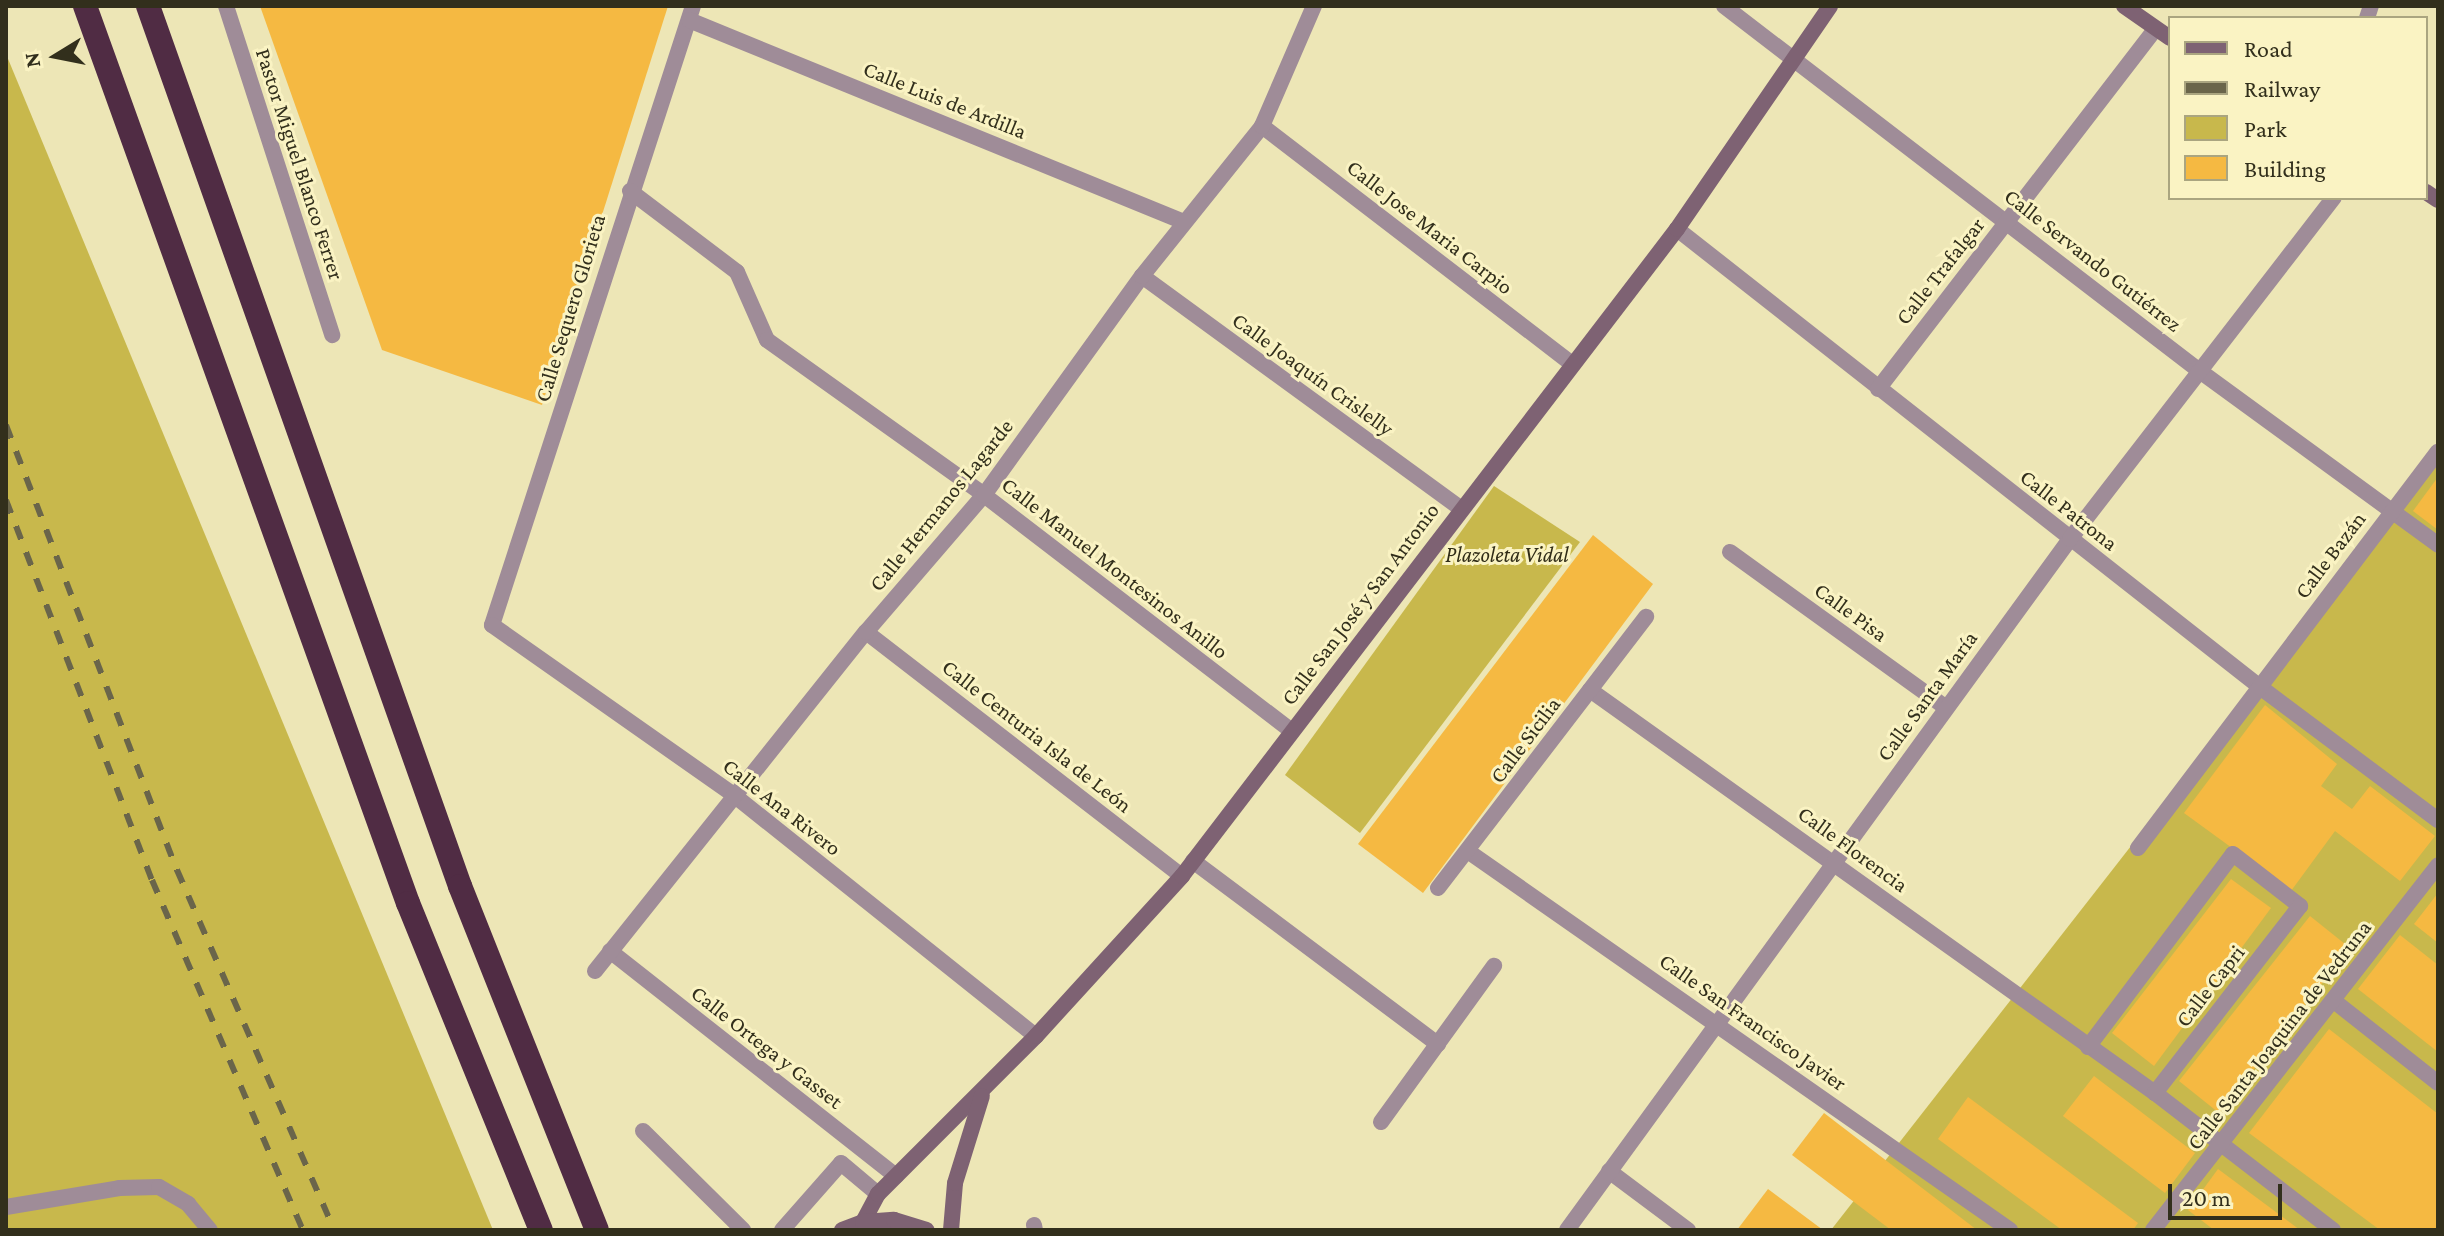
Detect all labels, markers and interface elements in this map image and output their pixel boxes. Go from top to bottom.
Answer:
north arrow [16,16,96,96]
legend [2168,16,2428,200]
text: Road [2244,35,2293,62]
street label: Pastor Miguel Blanco Ferrer [250,45,350,283]
text: N [18,51,45,70]
street label: Calle Luis de Ardilla [860,55,1030,145]
text: Railway [2244,75,2320,102]
text: Park [2244,115,2287,142]
street label: Calle Jose Maria Carpio [1342,154,1518,300]
text: Building [2244,155,2326,182]
street label: Calle Servando Gutiérrez [1999,183,2187,337]
street label: Calle Sequero Glorieta [529,211,611,405]
street label: Calle Trafalgar [1890,212,1990,330]
street label: Calle Joaquín Crislelly [1227,307,1399,441]
street label: Calle Hermanos Lagarde [863,413,1019,597]
street label: Calle Patrona [2015,464,2123,556]
street label: Calle Manuel Montesinos Anillo [996,471,1234,665]
street label: Calle San José y San Antonio [1275,498,1445,710]
street label: Calle Bazán [2289,506,2371,604]
park label: Plazoleta Vidal [1445,542,1569,568]
street label: Calle Pisa [1809,577,1893,647]
street label: Calle Santa María [1871,626,1983,766]
street label: Calle Centuria Isla de León [937,654,1137,818]
street label: Calle Sicilia [1484,692,1566,788]
street label: Calle Ana Rivero [718,753,846,861]
street label: Calle Florencia [1793,800,1913,898]
street label: Calle Santa Joaquina de Vedruna [2181,915,2377,1155]
street label: Calle Capri [2170,940,2250,1032]
street label: Calle San Francisco Javier [1654,947,1852,1097]
street label: Calle Ortega y Gasset [686,980,848,1114]
scale bar [2172,1168,2286,1218]
text: 20 m [2182,1184,2231,1211]

